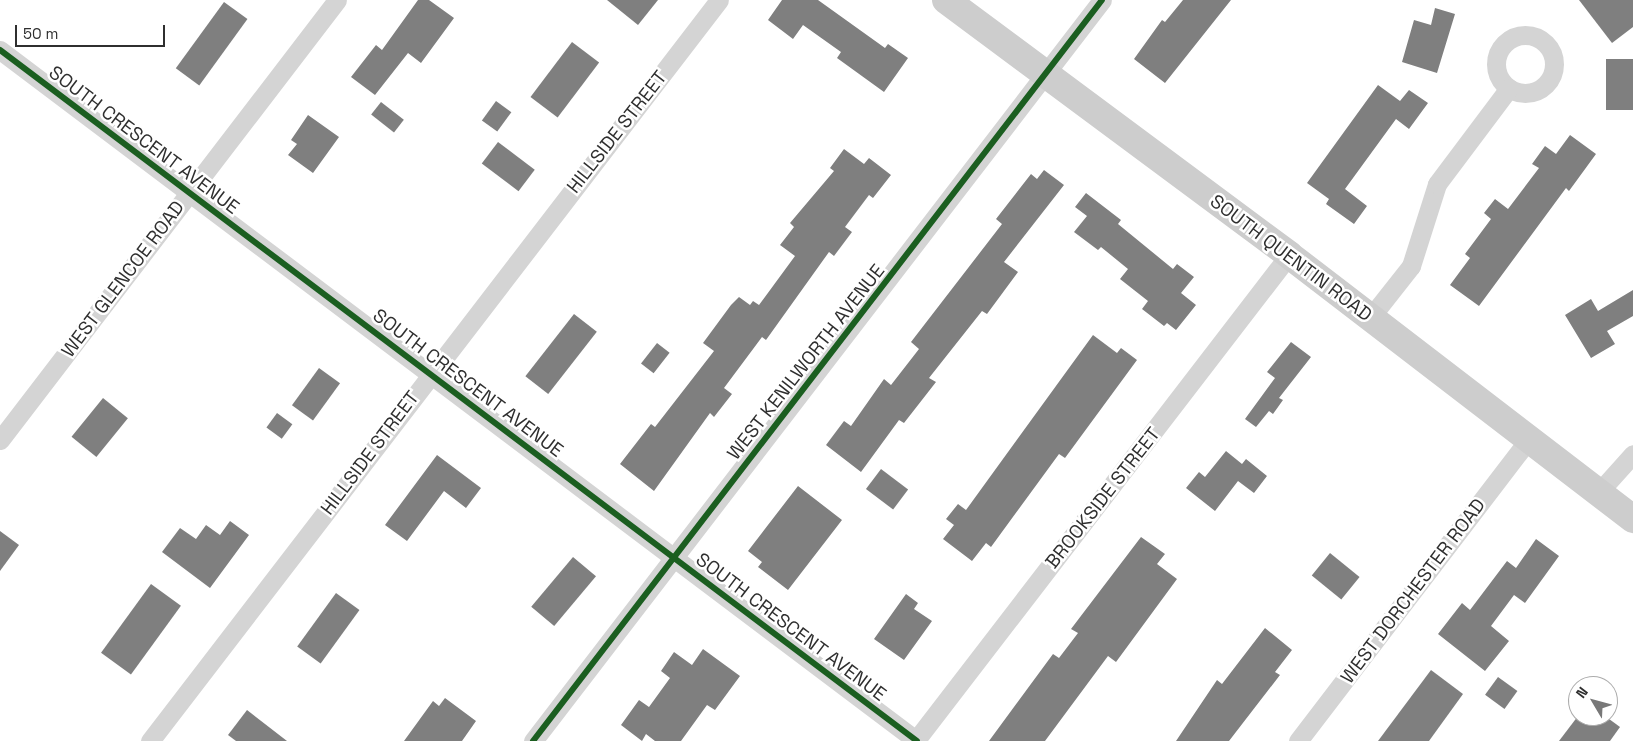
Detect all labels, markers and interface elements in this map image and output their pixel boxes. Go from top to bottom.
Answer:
scale bar [18,15,168,47]
text: 50 m [23,24,58,43]
street label: SOUTH CRESCENT AVENUE [44,61,244,219]
street label: HILLSIDE STREET [562,66,672,198]
street label: SOUTH QUENTIN ROAD [1206,190,1376,326]
street label: WEST GLENCOE ROAD [57,196,189,362]
street label: WEST KENILWORTH AVENUE [722,259,890,465]
street label: SOUTH CRESCENT AVENUE [368,304,568,462]
street label: HILLSIDE STREET [316,387,424,519]
street label: BROOKSIDE STREET [1041,423,1165,573]
street label: WEST DORCHESTER ROAD [1336,494,1490,688]
street label: SOUTH CRESCENT AVENUE [691,548,891,706]
north arrow [1568,676,1618,726]
text: N [1572,683,1592,702]

